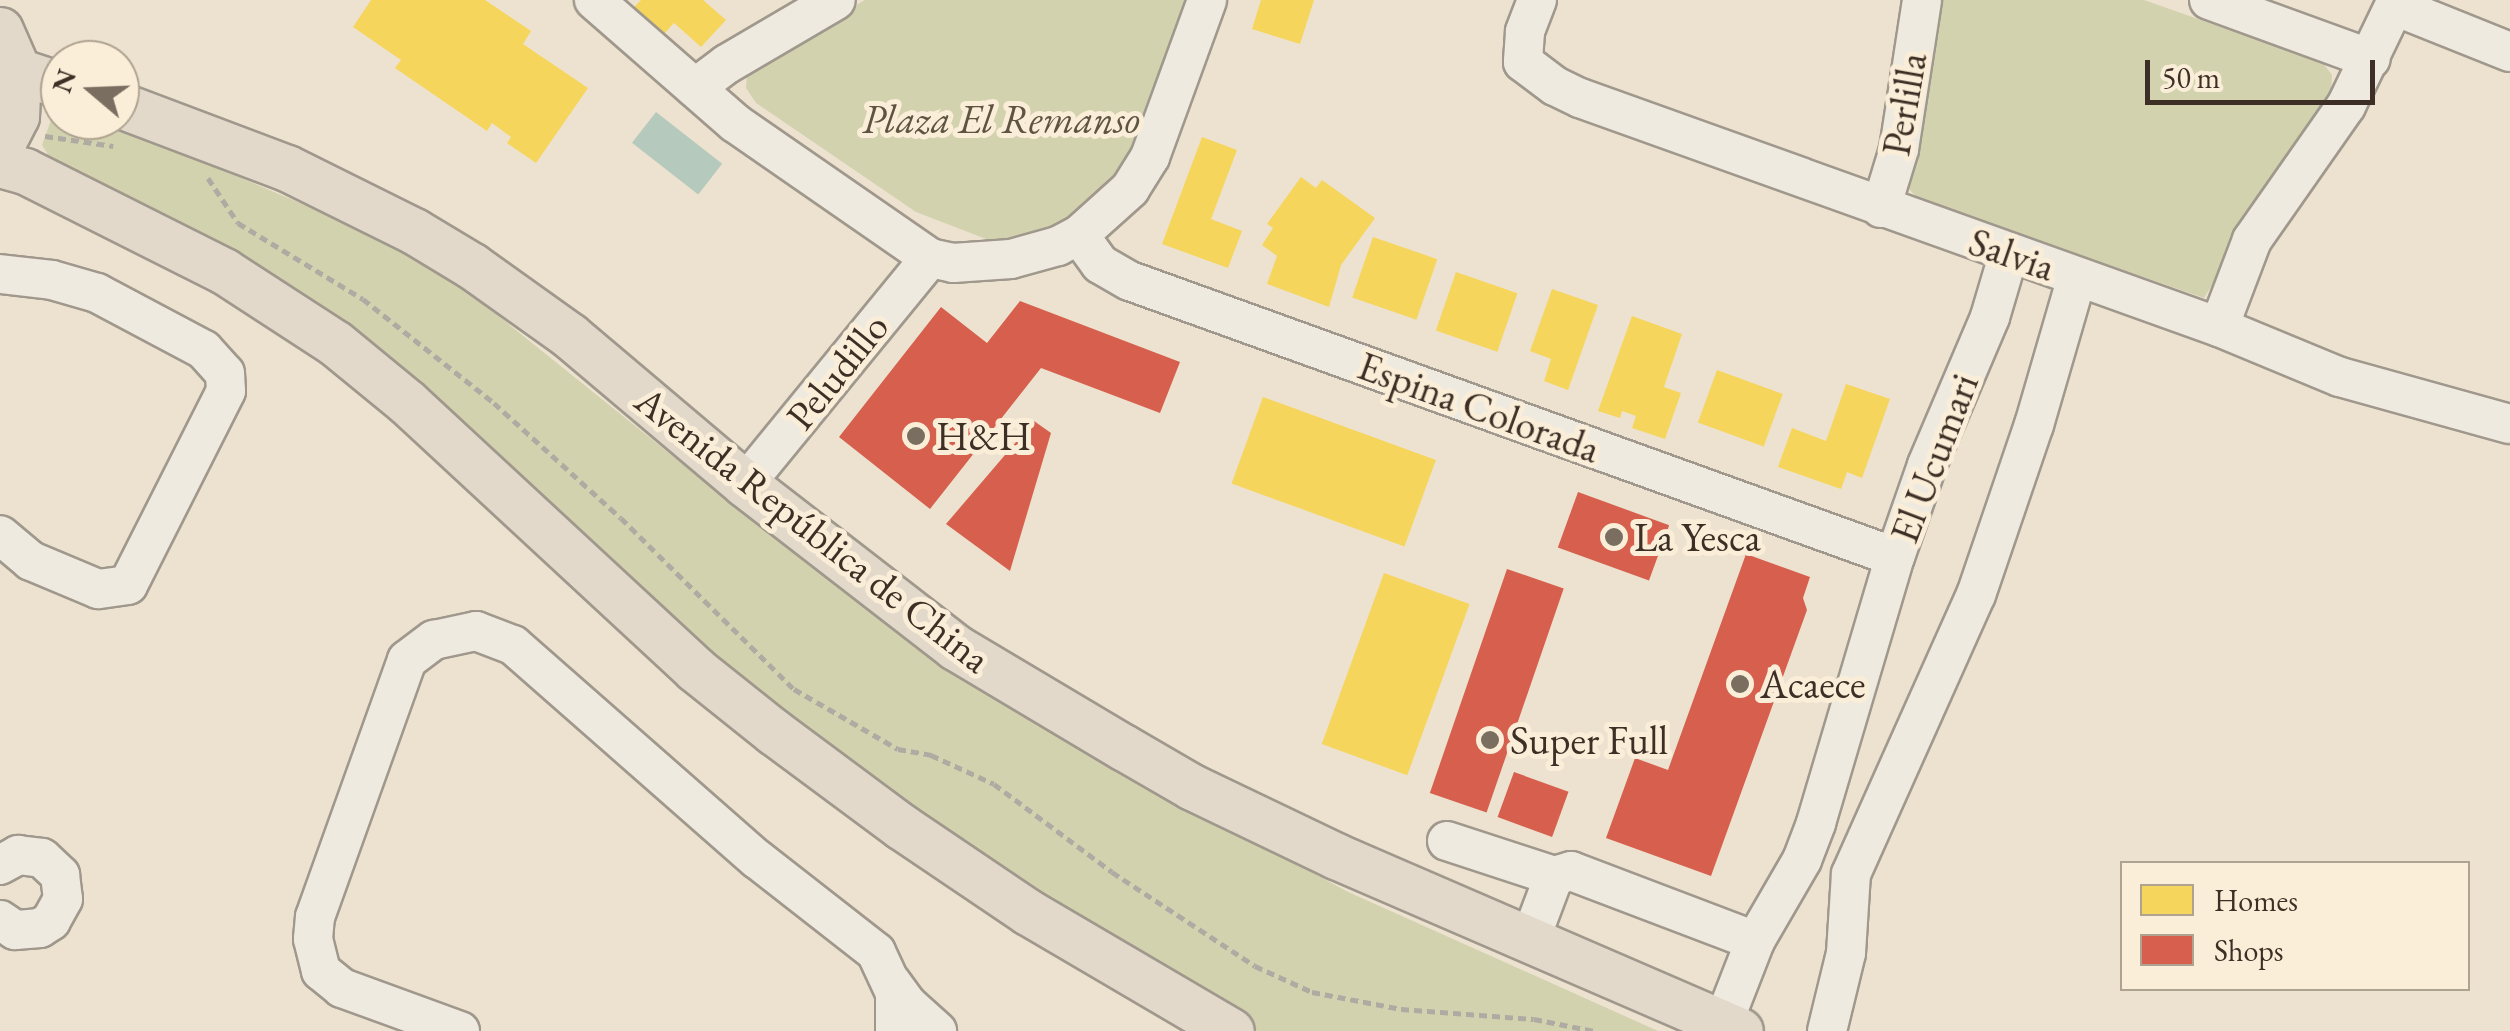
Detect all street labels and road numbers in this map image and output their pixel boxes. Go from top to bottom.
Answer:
street label: Perlilla [1871,49,1937,159]
street label: Salvia [1963,217,2061,291]
street label: Peludillo [776,303,898,439]
street label: Espina Colorada [1352,341,1606,473]
street label: El Ucumari [1880,367,1988,549]
street label: Avenida República de China [626,376,1000,682]

